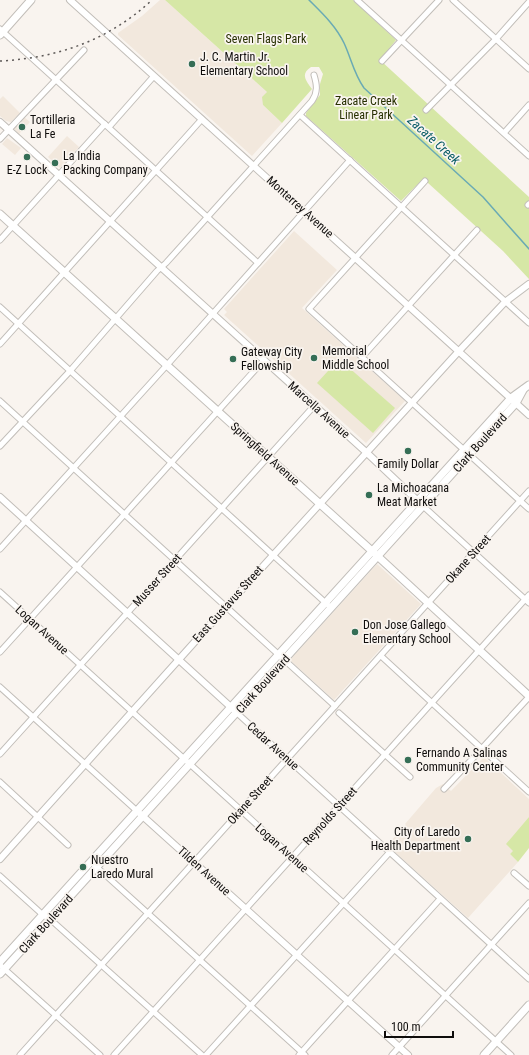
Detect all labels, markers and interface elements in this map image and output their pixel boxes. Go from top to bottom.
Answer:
park label: Seven Flags Park [226,32,307,46]
place label: J. C. Martin Jr. Elementary School [200,50,288,78]
marker: J. C. Martin Jr. Elementary School [187,59,197,69]
park label: Zacate Creek Linear Park [335,94,398,122]
water label: Zacate Creek [404,112,464,168]
place label: Tortilleria La Fe [30,113,75,141]
marker: Tortilleria La Fe [17,122,27,132]
place label: La India Packing Company [63,149,148,177]
marker: E-Z Lock [22,152,32,162]
marker: La India Packing Company [50,158,60,168]
place label: E-Z Lock [7,163,48,177]
street label: Monterrey Avenue [264,173,337,241]
place label: Memorial Middle School [322,344,389,372]
place label: Gateway City Fellowship [241,345,302,373]
marker: Memorial Middle School [309,353,319,363]
marker: Gateway City Fellowship [228,354,238,364]
street label: Marcella Avenue [285,379,353,442]
street label: Clark Boulevard [450,411,510,475]
street label: Springfield Avenue [228,419,303,489]
marker: Family Dollar [403,446,413,456]
place label: Family Dollar [377,457,439,471]
place label: La Michoacana Meat Market [377,481,449,509]
marker: La Michoacana Meat Market [364,490,374,500]
street label: Okane Street [442,531,494,586]
street label: Musser Street [130,550,185,609]
street label: East Gustavus Street [190,562,266,645]
street label: Logan Avenue [13,603,72,658]
place label: Don Jose Gallego Elementary School [363,618,451,646]
marker: Don Jose Gallego Elementary School [350,627,360,637]
street label: Clark Boulevard [233,652,293,716]
street label: Cedar Avenue [244,719,302,773]
place label: Fernando A Salinas Community Center [416,746,507,774]
marker: Fernando A Salinas Community Center [403,755,413,765]
street label: Okane Street [224,772,276,827]
street label: Reynolds Street [300,784,360,848]
street label: Logan Avenue [253,821,312,876]
place label: City of Laredo Health Department [371,825,460,853]
marker: City of Laredo Health Department [463,834,473,844]
street label: Tilden Avenue [175,844,234,899]
place label: Nuestro Laredo Mural [91,853,153,881]
marker: Nuestro Laredo Mural [78,862,88,872]
street label: Clark Boulevard [16,892,76,956]
scale bar [385,1013,453,1039]
text: 100 m [391,1020,421,1034]

